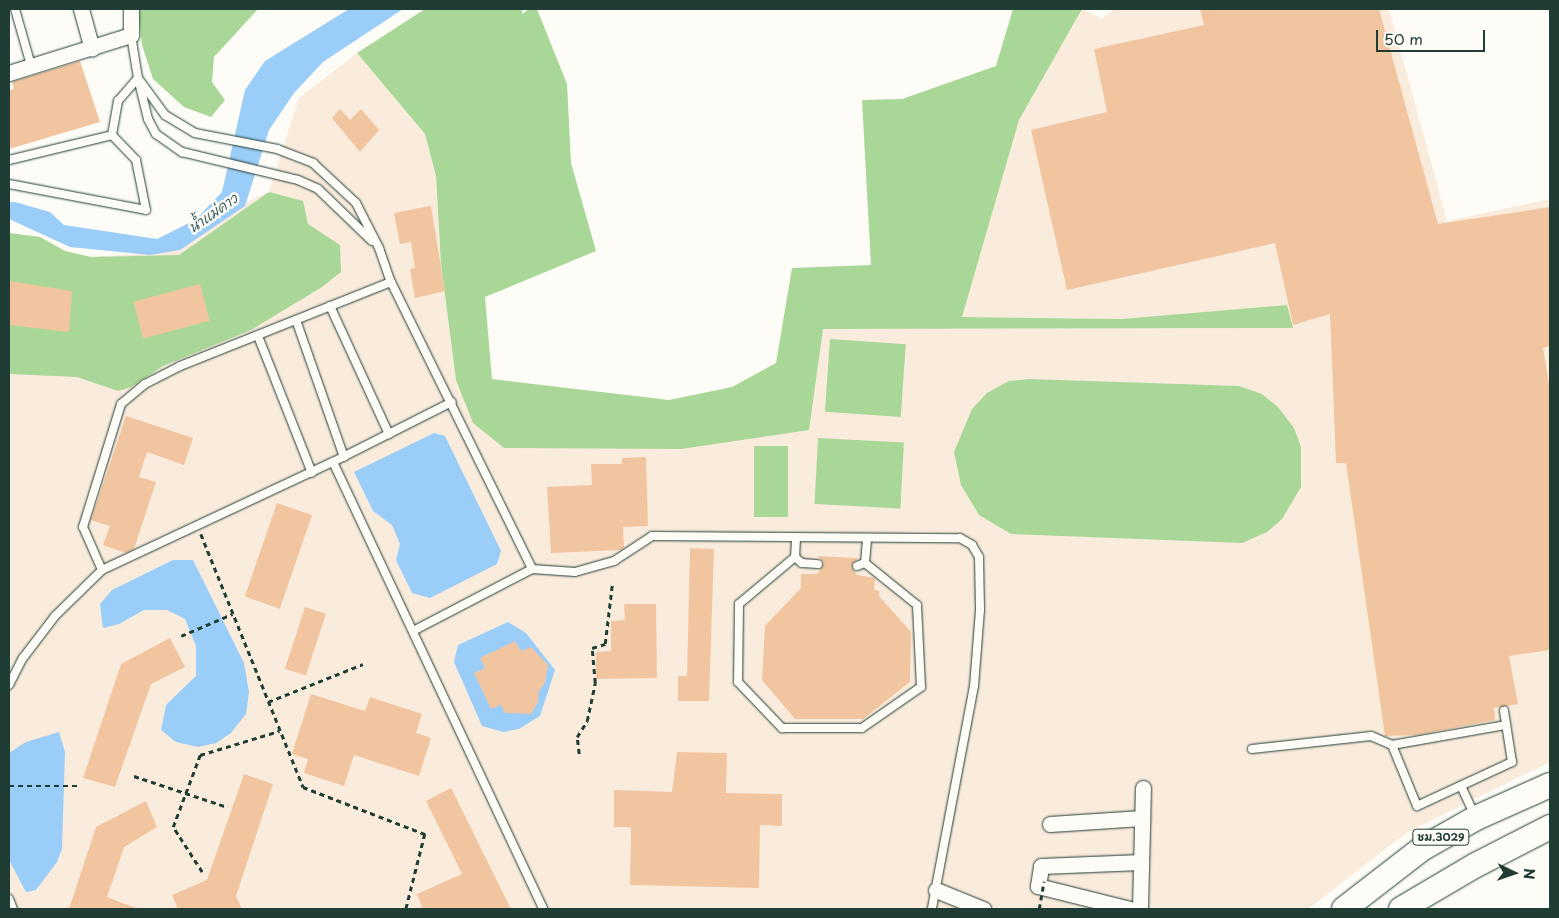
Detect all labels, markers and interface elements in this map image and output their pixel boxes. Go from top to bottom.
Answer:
scale bar [1379,20,1488,52]
text: 50 m [1384,27,1423,50]
water label: น้ำแม่คาว [185,190,241,236]
road number: ชม.3029 [1412,829,1470,846]
north arrow [1489,848,1539,898]
text: N [1519,868,1540,880]

